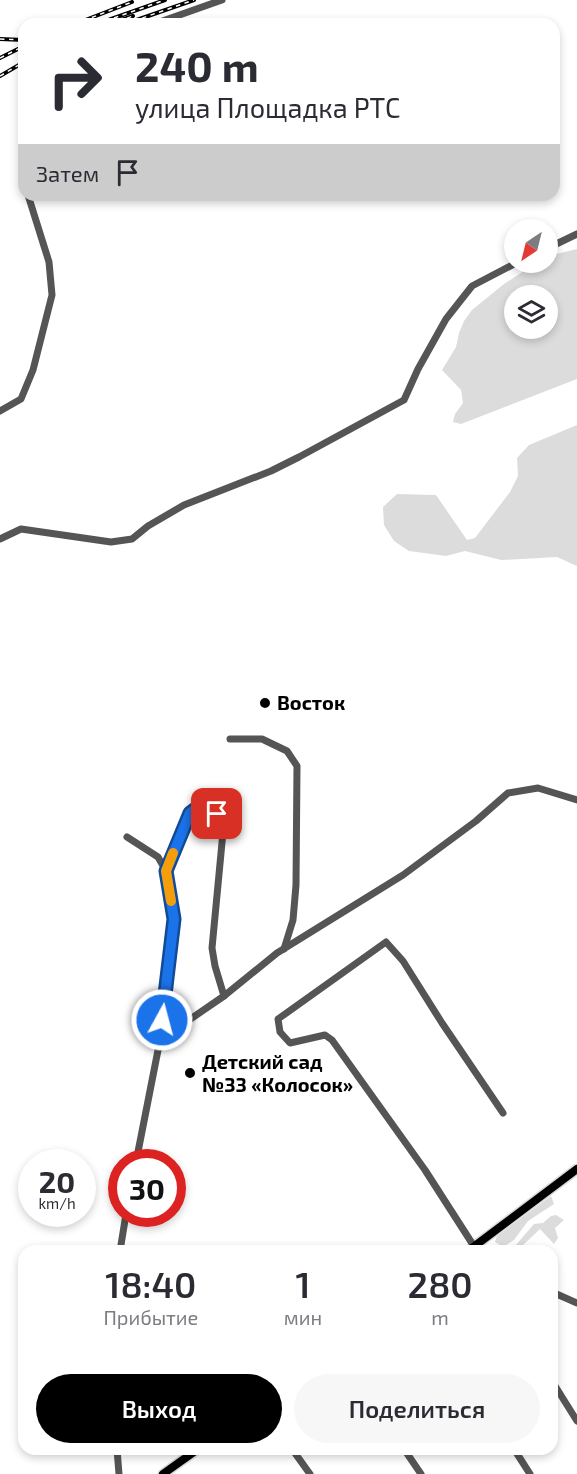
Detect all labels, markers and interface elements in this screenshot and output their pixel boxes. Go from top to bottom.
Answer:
text: 240 m [135,40,259,90]
icon: right [36,42,114,120]
text: улица Площадка РТС [135,91,400,123]
icon: arrive [111,156,144,189]
text: Затем [36,160,99,186]
north arrow [504,219,558,273]
map controls [504,219,558,339]
button: layers [504,285,558,339]
place label: Восток [277,690,345,714]
marker: Восток [258,696,272,710]
pin [191,788,242,839]
icon: arrive [200,797,233,830]
position arrow [130,988,194,1052]
place label: Детский сад №33 «Колосок» [202,1049,353,1096]
marker: Детский сад №33 «Колосок» [183,1066,197,1080]
speed limit sign: 30 [108,1149,186,1227]
text: 20 [39,1163,75,1199]
text: km/h [38,1194,76,1212]
text: 18:40 [105,1262,196,1305]
text: 1 [295,1262,310,1305]
text: 280 [408,1262,473,1305]
text: Прибытие [103,1305,198,1329]
text: мин [284,1305,322,1329]
text: m [431,1305,449,1329]
button: Выход [36,1374,282,1443]
button: Поделиться [294,1374,540,1443]

